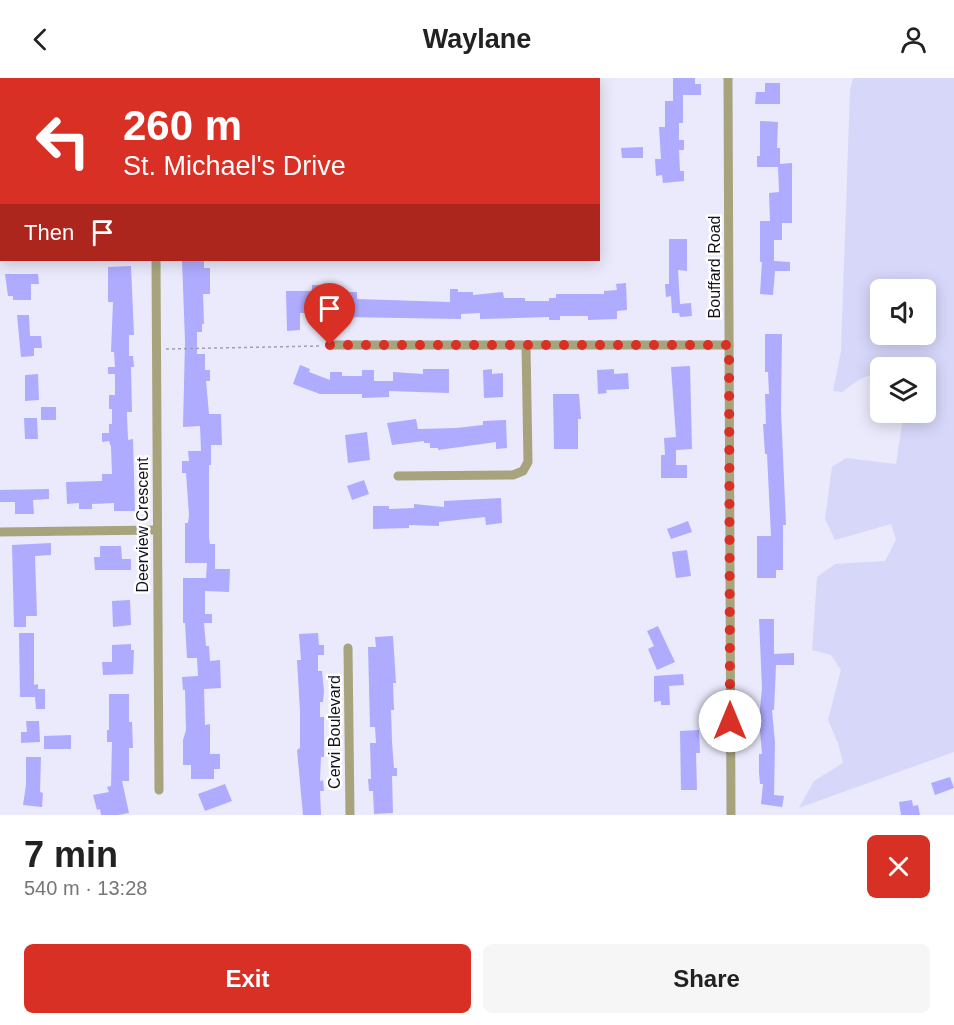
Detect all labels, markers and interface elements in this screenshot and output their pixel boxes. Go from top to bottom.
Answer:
icon: back [24,23,57,56]
icon: person [897,23,930,56]
text: Waylane [423,24,531,54]
icon: left [24,102,102,180]
text: 260 m [123,102,242,149]
text: St. Michael's Drive [123,151,346,181]
icon: arrive [86,216,119,249]
street label: Bouffard Road [706,216,723,318]
text: Then [24,220,74,245]
map controls [870,279,936,423]
button: sound [870,279,936,345]
pin [304,283,355,345]
icon: arrive [313,292,346,325]
button: layers [870,357,936,423]
street label: Deerview Crescent [134,457,151,593]
street label: Cervi Boulevard [326,675,343,789]
position arrow [698,689,762,753]
text: 7 min [24,834,118,875]
button: close [867,835,930,898]
text: 540 m · 13:28 [24,877,147,899]
button: Exit [24,944,471,1013]
button: Share [483,944,930,1013]

